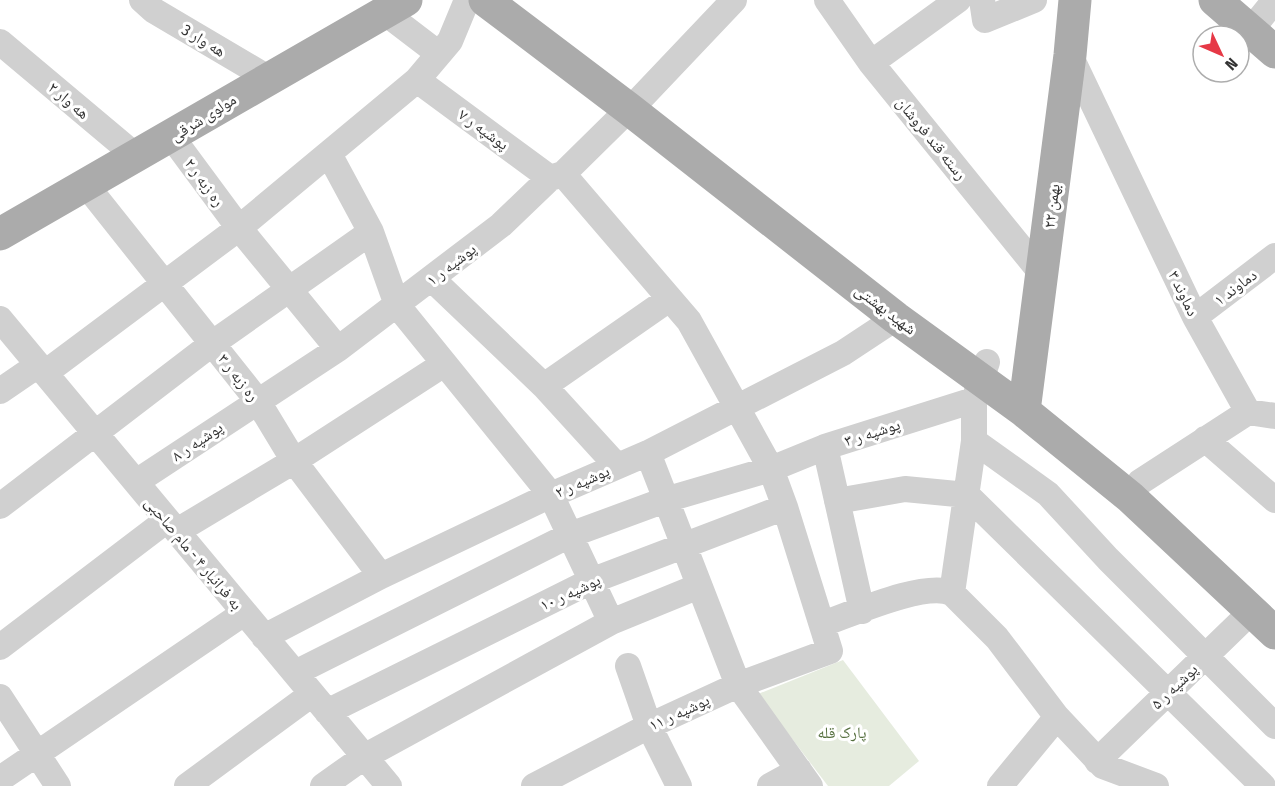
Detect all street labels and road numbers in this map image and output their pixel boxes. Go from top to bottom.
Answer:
street label: هه وار 3 [178,20,229,61]
street label: هه وار ۲ [44,78,93,123]
street label: مولوی شرقی [167,90,240,146]
street label: رسته قند فروشان [892,93,971,184]
street label: پوشپه ر ۷ [455,105,513,154]
street label: ره زبه ر ۲ [181,154,228,210]
street label: ۲۲ بهمن [1039,183,1065,229]
street label: ۱ پوشپه ر [423,239,480,290]
street label: دماوند ۱ [1210,265,1260,310]
street label: دماوند ۳ [1164,267,1203,319]
street label: شهید بهشتی [851,280,920,339]
street label: ره زبه ر ۳ [214,350,263,405]
street label: پوشپه ر ۳ [842,414,903,450]
street label: پوشپە ر ۸ [168,417,227,465]
street label: پوشپه ر ۲ [552,461,613,502]
street label: به فرانبار ۴ - مام صاحبی [140,493,246,614]
street label: پوشپه ر ۱۰ [537,570,604,615]
street label: پوشپه ر ۵ [1147,659,1202,713]
street label: پوشپه ر ۱۱ [646,690,713,735]

